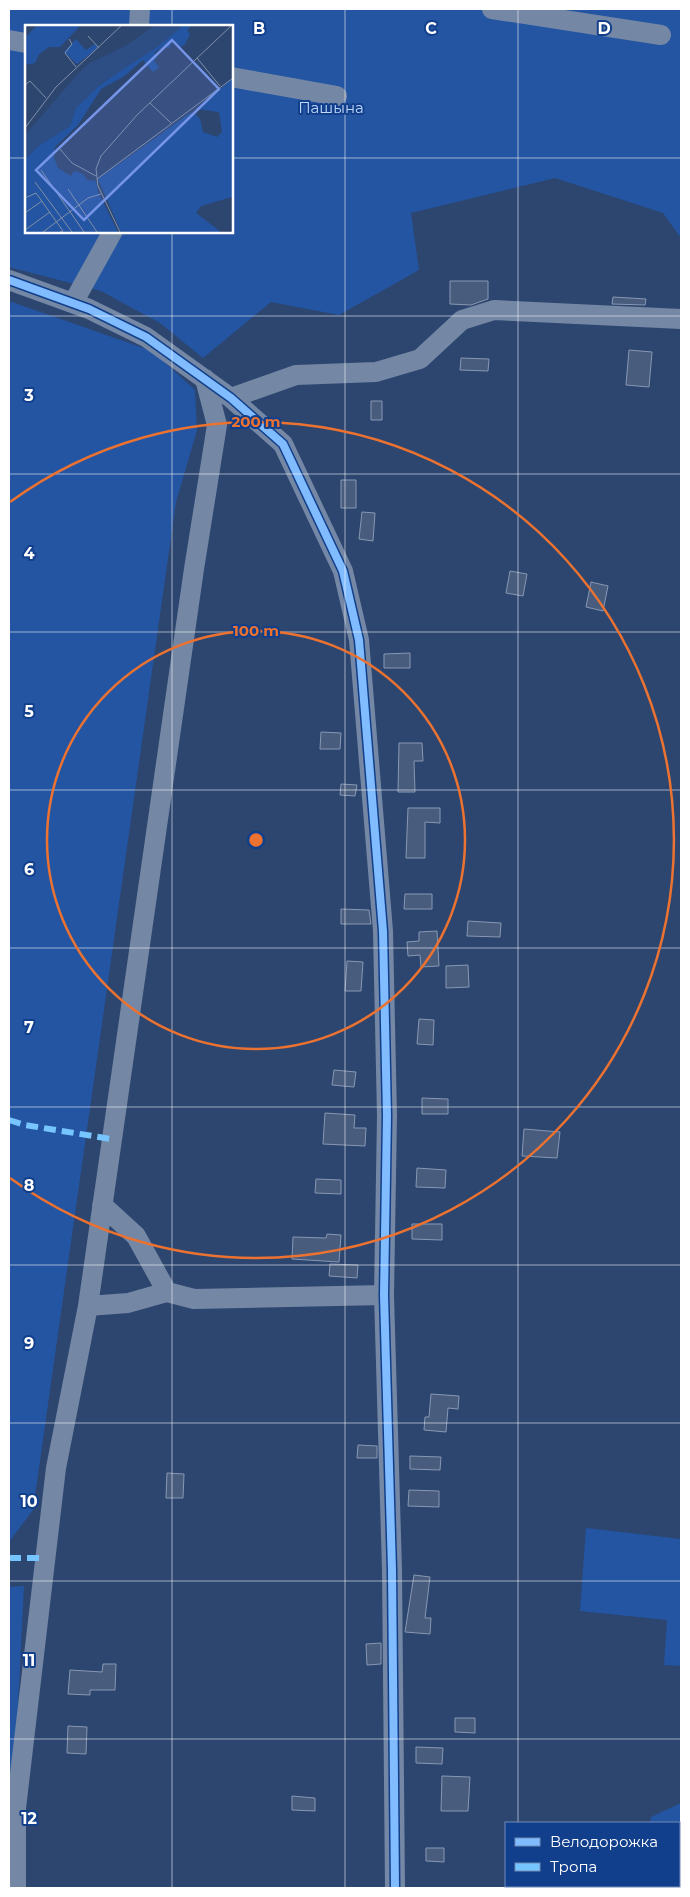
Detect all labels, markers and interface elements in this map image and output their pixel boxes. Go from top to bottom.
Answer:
text: B [253,19,265,38]
text: C [425,19,437,38]
text: D [597,19,611,38]
inset map [25,25,232,232]
park label: Пашына [298,98,364,117]
text: 3 [23,386,34,405]
text: 200 m [231,412,281,431]
text: 4 [23,544,35,563]
text: 100 m [233,621,279,640]
text: 5 [24,702,34,721]
centre of rings [247,831,265,849]
text: 6 [24,860,34,879]
text: 7 [24,1018,34,1037]
text: 8 [24,1176,34,1195]
text: 9 [24,1334,34,1353]
text: 10 [20,1492,38,1511]
text: 11 [23,1651,35,1670]
text: 12 [21,1809,37,1828]
legend [505,1822,680,1887]
text: Велодорожка [550,1832,658,1851]
text: Тропа [550,1857,597,1876]

